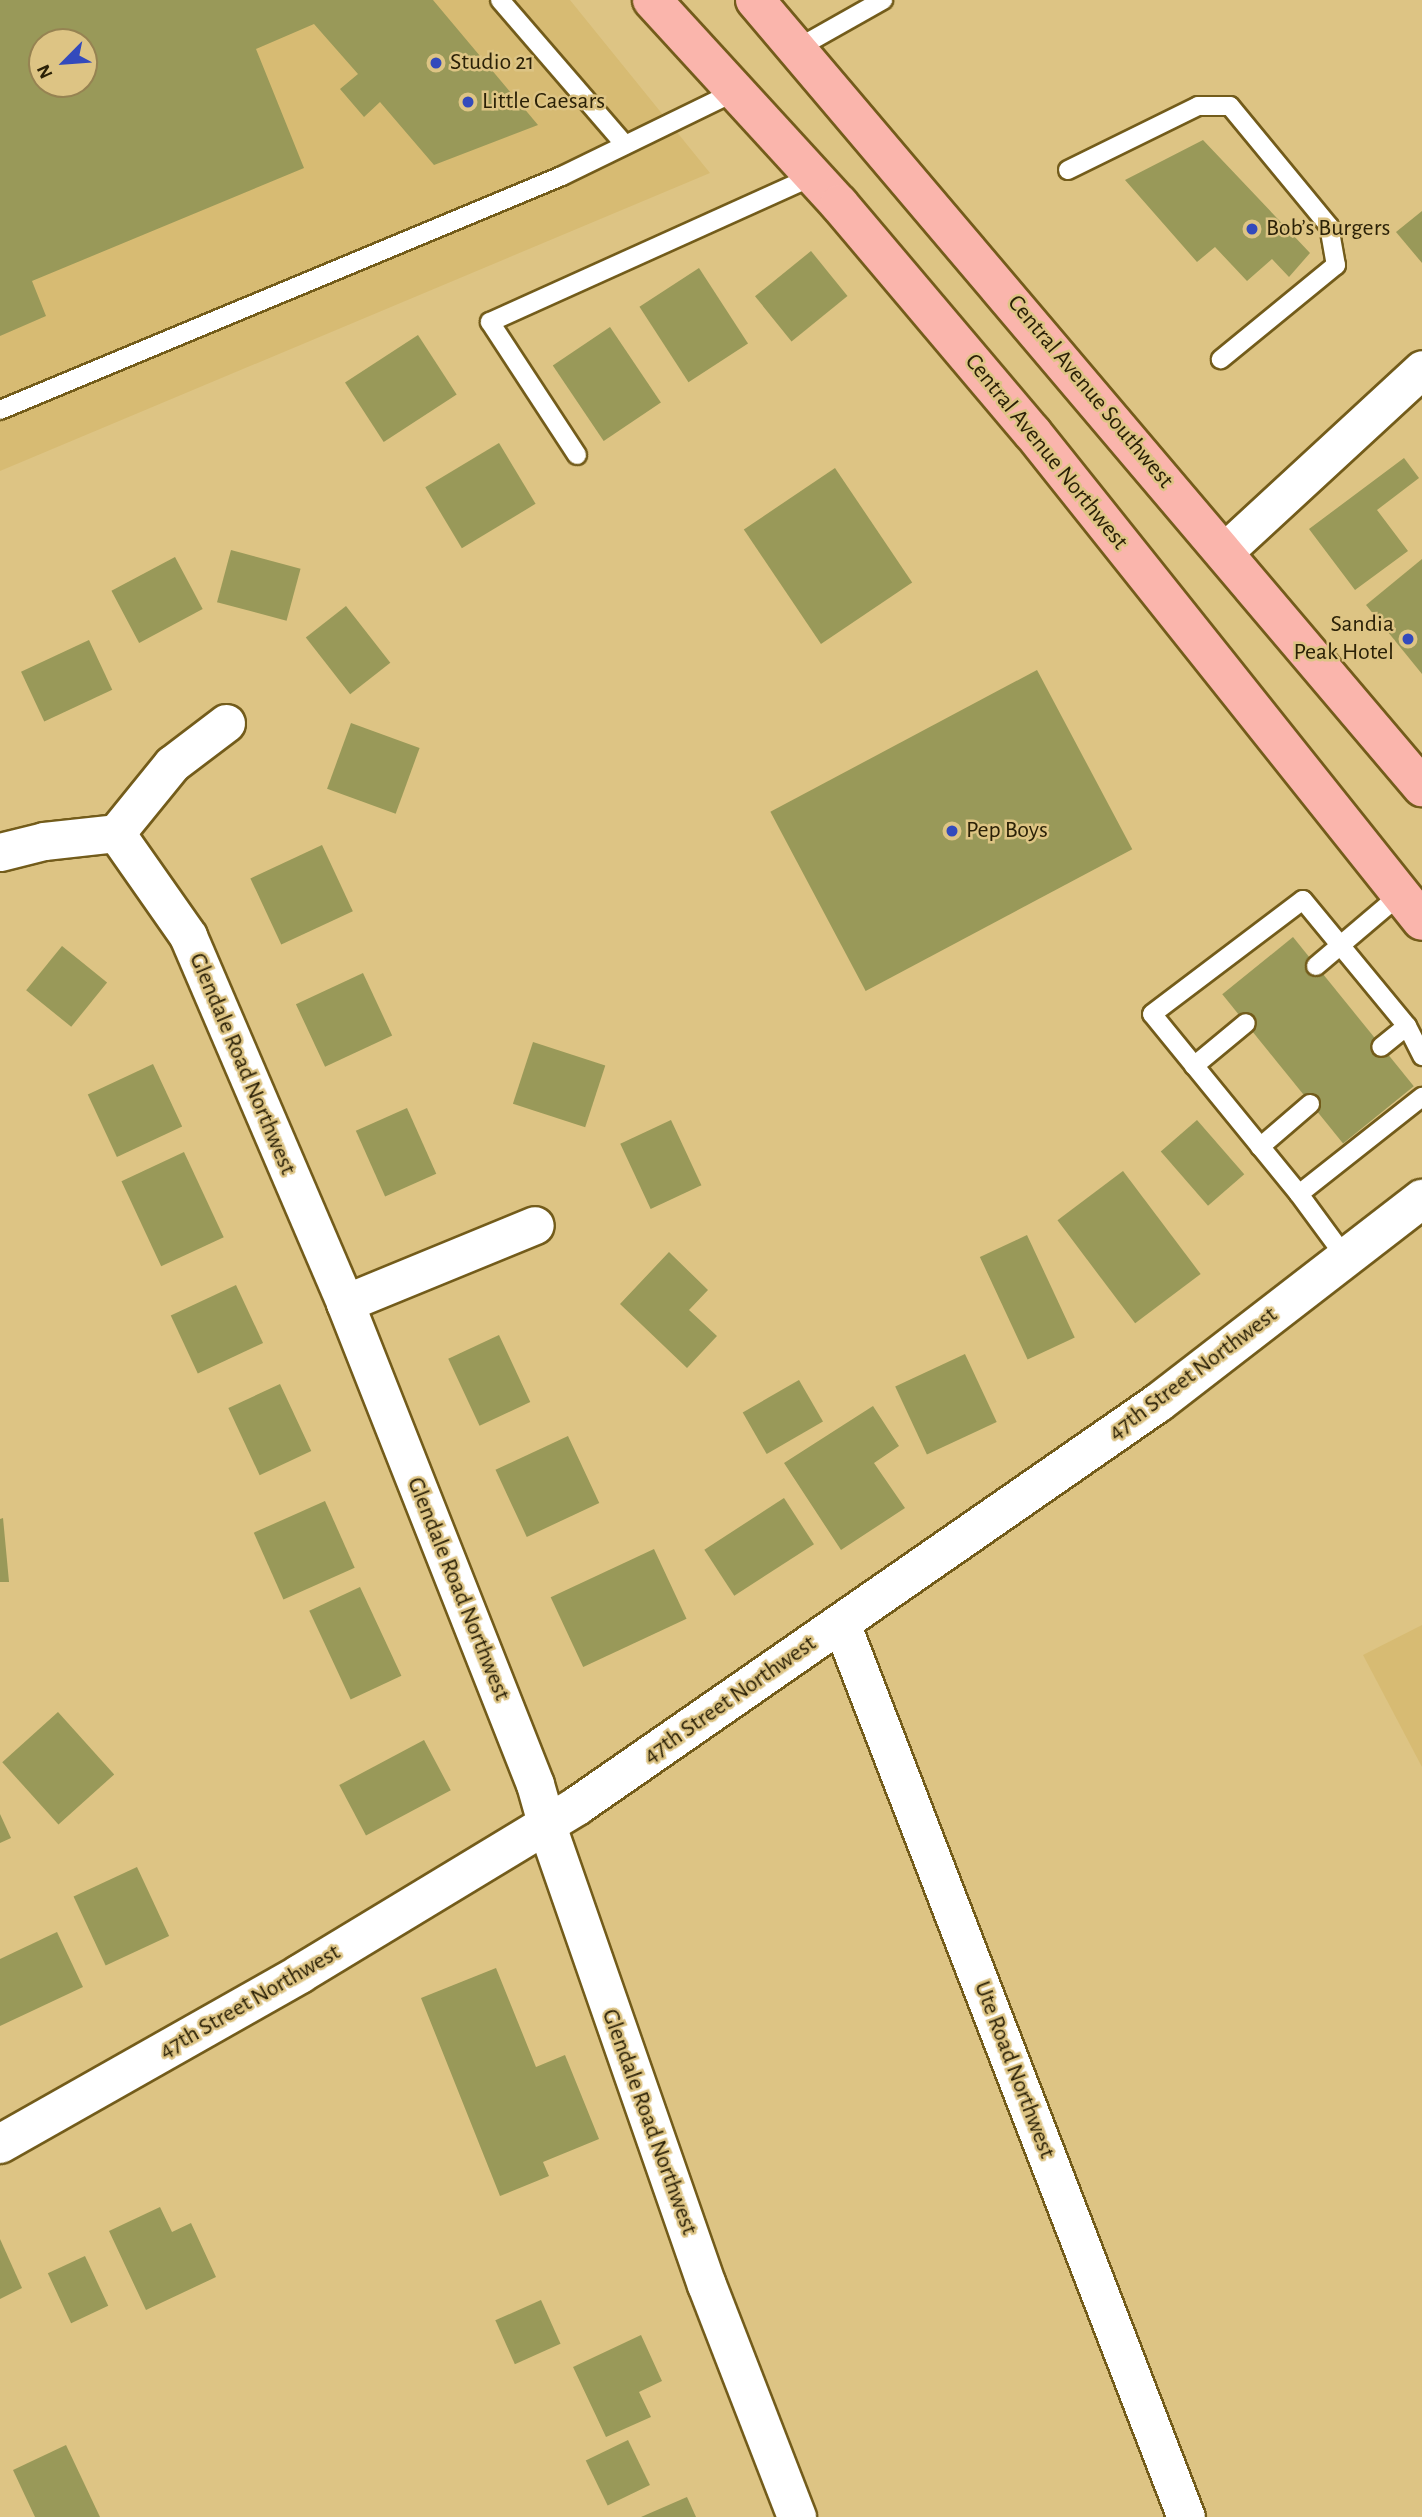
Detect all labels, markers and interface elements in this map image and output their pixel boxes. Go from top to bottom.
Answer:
north arrow [28,28,98,98]
place label: Studio 21 [450,49,534,77]
marker: Studio 21 [428,55,444,71]
text: N [34,61,57,81]
place label: Little Caesars [482,88,605,116]
marker: Little Caesars [460,94,476,110]
place label: Bob’s Burgers [1266,215,1390,243]
marker: Bob’s Burgers [1244,221,1260,237]
street label: Central Avenue Southwest [1001,289,1179,495]
street label: Central Avenue Northwest [958,348,1134,556]
place label: Sandia Peak Hotel [1293,611,1394,667]
marker: Sandia Peak Hotel [1400,631,1416,647]
place label: Pep Boys [966,817,1048,845]
marker: Pep Boys [944,823,960,839]
street label: Glendale Road Northwest [182,949,302,1179]
street label: 47th Street Northwest [1103,1301,1283,1447]
street label: Glendale Road Northwest [400,1473,516,1705]
street label: 47th Street Northwest [638,1630,822,1770]
street label: 47th Street Northwest [154,1938,346,2066]
street label: Ute Road Northwest [967,1977,1061,2163]
street label: Glendale Road Northwest [595,2005,703,2239]

